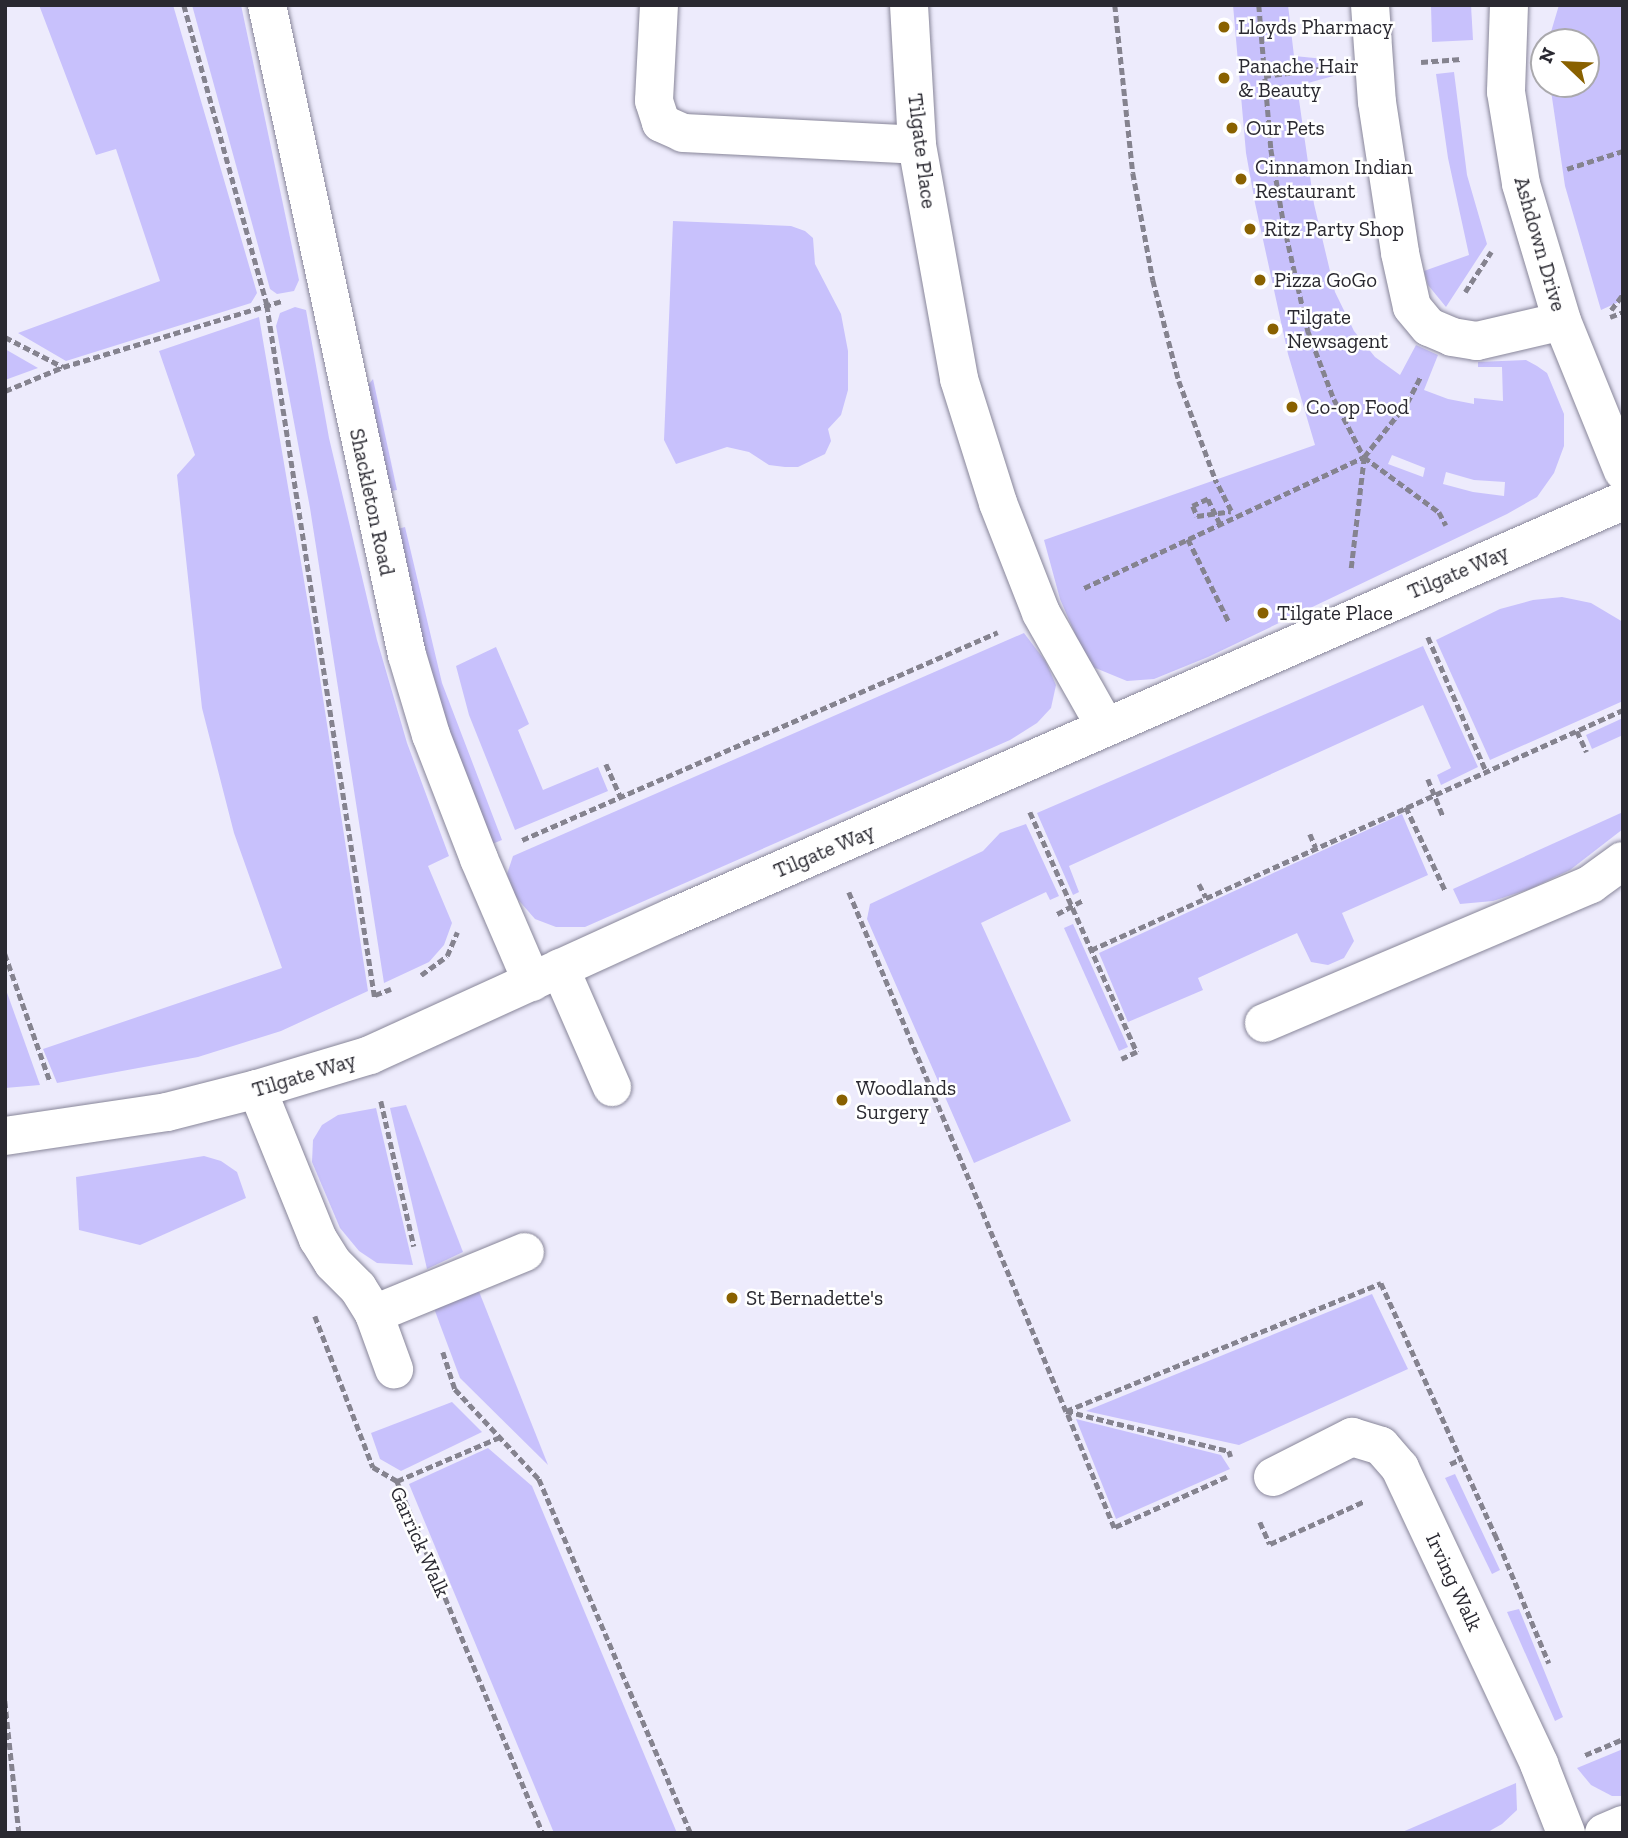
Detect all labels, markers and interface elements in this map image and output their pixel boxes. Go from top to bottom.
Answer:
place label: Lloyds Pharmacy [1238,14,1393,40]
marker: Lloyds Pharmacy [1216,19,1232,35]
north arrow [1530,28,1600,98]
text: N [1534,44,1560,67]
place label: Panache Hair & Beauty [1238,53,1359,103]
marker: Panache Hair & Beauty [1216,70,1232,86]
street label: Tilgate Place [902,92,942,210]
place label: Our Pets [1246,115,1325,141]
marker: Our Pets [1224,120,1240,136]
place label: Cinnamon Indian Restaurant [1255,154,1413,204]
marker: Cinnamon Indian Restaurant [1233,171,1249,187]
street label: Ashdown Drive [1509,174,1571,314]
place label: Ritz Party Shop [1264,216,1405,242]
marker: Ritz Party Shop [1242,221,1258,237]
place label: Pizza GoGo [1274,267,1377,293]
marker: Pizza GoGo [1252,272,1268,288]
place label: Tilgate Newsagent [1287,304,1388,354]
marker: Tilgate Newsagent [1265,321,1281,337]
place label: Co-op Food [1306,394,1409,420]
marker: Co-op Food [1284,399,1300,415]
street label: Shackleton Road [344,426,400,578]
street label: Tilgate Way [1404,539,1512,605]
place label: Tilgate Place [1277,600,1393,626]
marker: Tilgate Place [1255,605,1271,621]
street label: Tilgate Way [770,818,878,884]
street label: Tilgate Way [249,1047,359,1103]
place label: Woodlands Surgery [856,1075,956,1125]
marker: Woodlands Surgery [834,1092,850,1108]
place label: St Bernadette's [746,1285,883,1311]
marker: St Bernadette's [724,1290,740,1306]
street label: Garrick Walk [384,1483,456,1601]
street label: Irving Walk [1420,1529,1488,1635]

